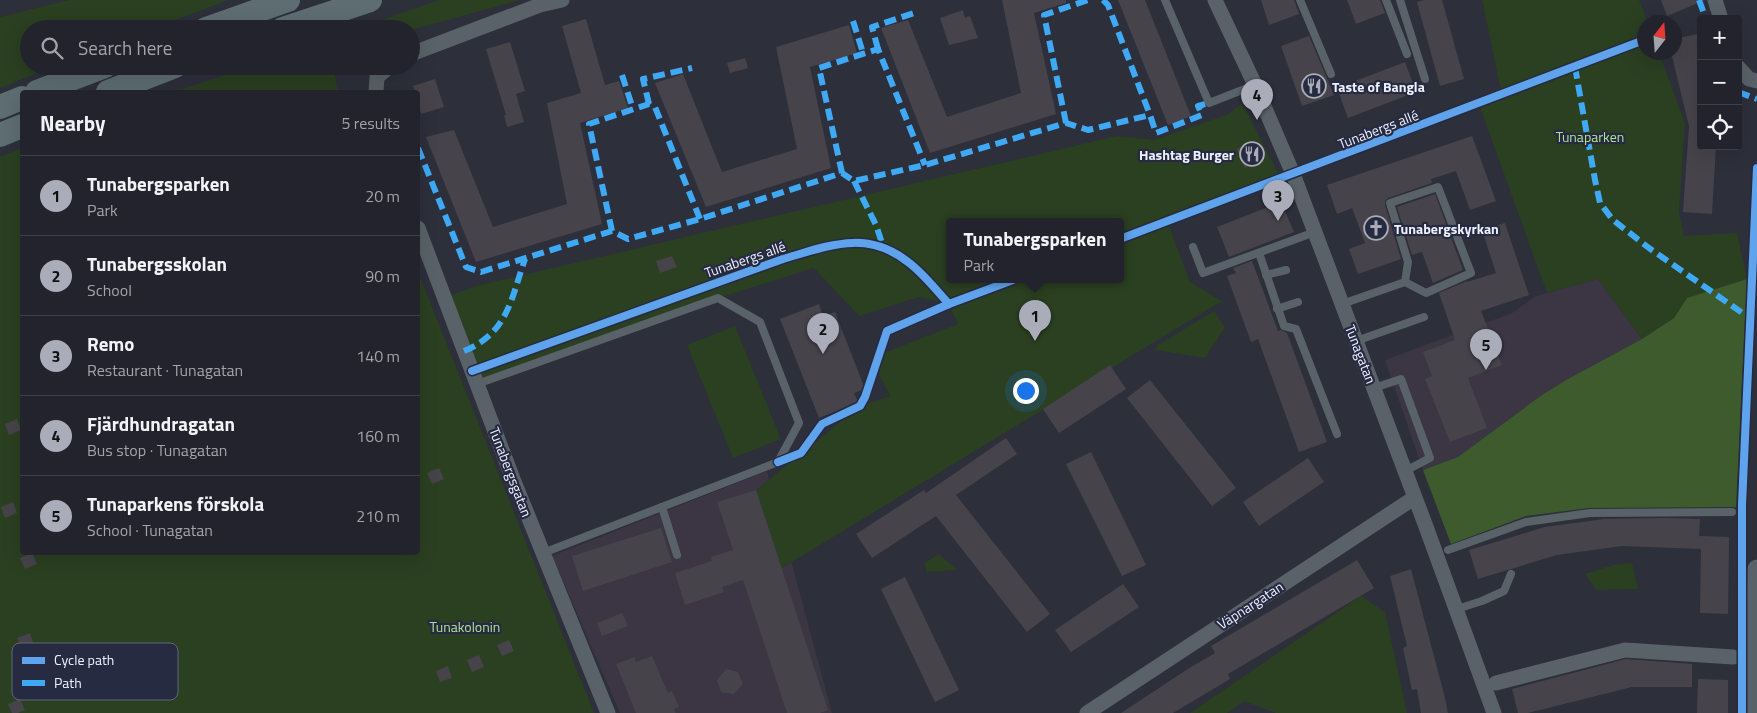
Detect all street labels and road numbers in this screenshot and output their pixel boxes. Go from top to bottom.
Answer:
street label: Tunabergs allé [1335,104,1421,154]
street label: Tunabergs allé [702,235,788,283]
street label: Tunagatan [1340,321,1382,387]
street label: Tunabergsgatan [484,424,538,520]
street label: Väpnargatan [1213,576,1287,634]

